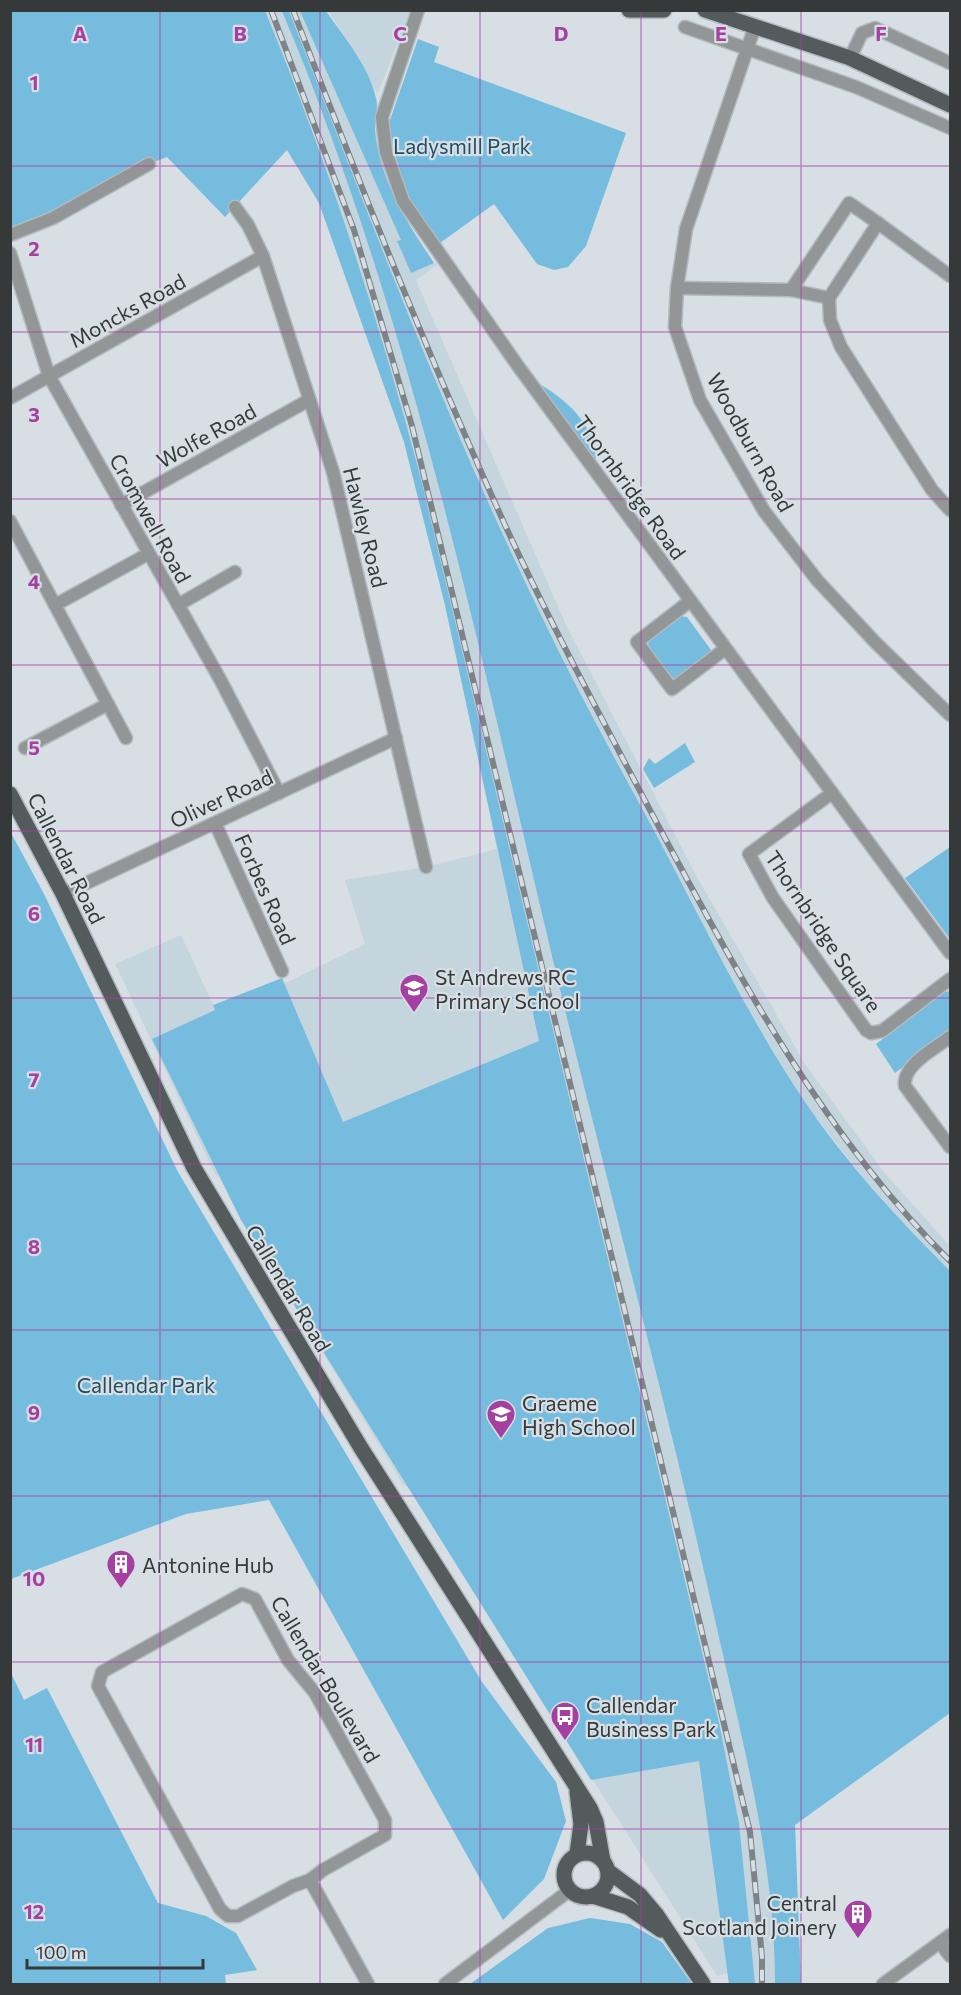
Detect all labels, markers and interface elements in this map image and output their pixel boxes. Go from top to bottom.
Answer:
text: A [73,21,87,45]
text: B [233,21,247,45]
text: C [393,21,407,45]
text: D [554,21,568,45]
text: E [715,21,727,45]
text: F [875,21,887,45]
text: 1 [29,70,39,94]
park label: Ladysmill Park [393,133,531,158]
text: 2 [28,236,40,260]
street label: Moncks Road [65,268,189,352]
street label: Woodburn Road [703,368,799,516]
street label: Wolfe Road [152,397,260,473]
text: 3 [28,402,40,426]
street label: Thornbridge Road [570,410,692,564]
street label: Cromwell Road [105,449,197,587]
street label: Hawley Road [339,464,393,590]
text: 4 [28,569,40,593]
text: 5 [28,735,40,759]
street label: Oliver Road [165,763,277,833]
street label: Callendar Road [23,788,111,928]
street label: Forbes Road [230,830,302,948]
street label: Thornbridge Square [761,845,887,1017]
text: 6 [28,901,40,925]
place label: St Andrews RC Primary School [435,964,580,1013]
school or university icon: St Andrews RC Primary School [398,972,430,1014]
text: 7 [29,1067,40,1091]
street label: Callendar Road [241,1220,337,1356]
text: 8 [28,1234,40,1258]
park label: Callendar Park [77,1372,215,1397]
place label: Graeme High School [522,1390,636,1439]
school or university icon: Graeme High School [485,1398,517,1440]
text: 9 [28,1400,40,1424]
building icon: Antonine Hub [105,1548,137,1590]
place label: Antonine Hub [142,1552,274,1577]
text: 10 [23,1566,45,1590]
street label: Callendar Boulevard [266,1591,386,1767]
place label: Callendar Business Park [586,1692,716,1741]
bus stop icon: Callendar Business Park [549,1700,581,1742]
text: 11 [25,1732,43,1756]
place label: Central Scotland Joinery [682,1890,837,1939]
building icon: Central Scotland Joinery [842,1898,874,1940]
text: 12 [24,1899,44,1923]
scale bar [27,1932,202,1970]
text: 100 m [36,1941,86,1963]

